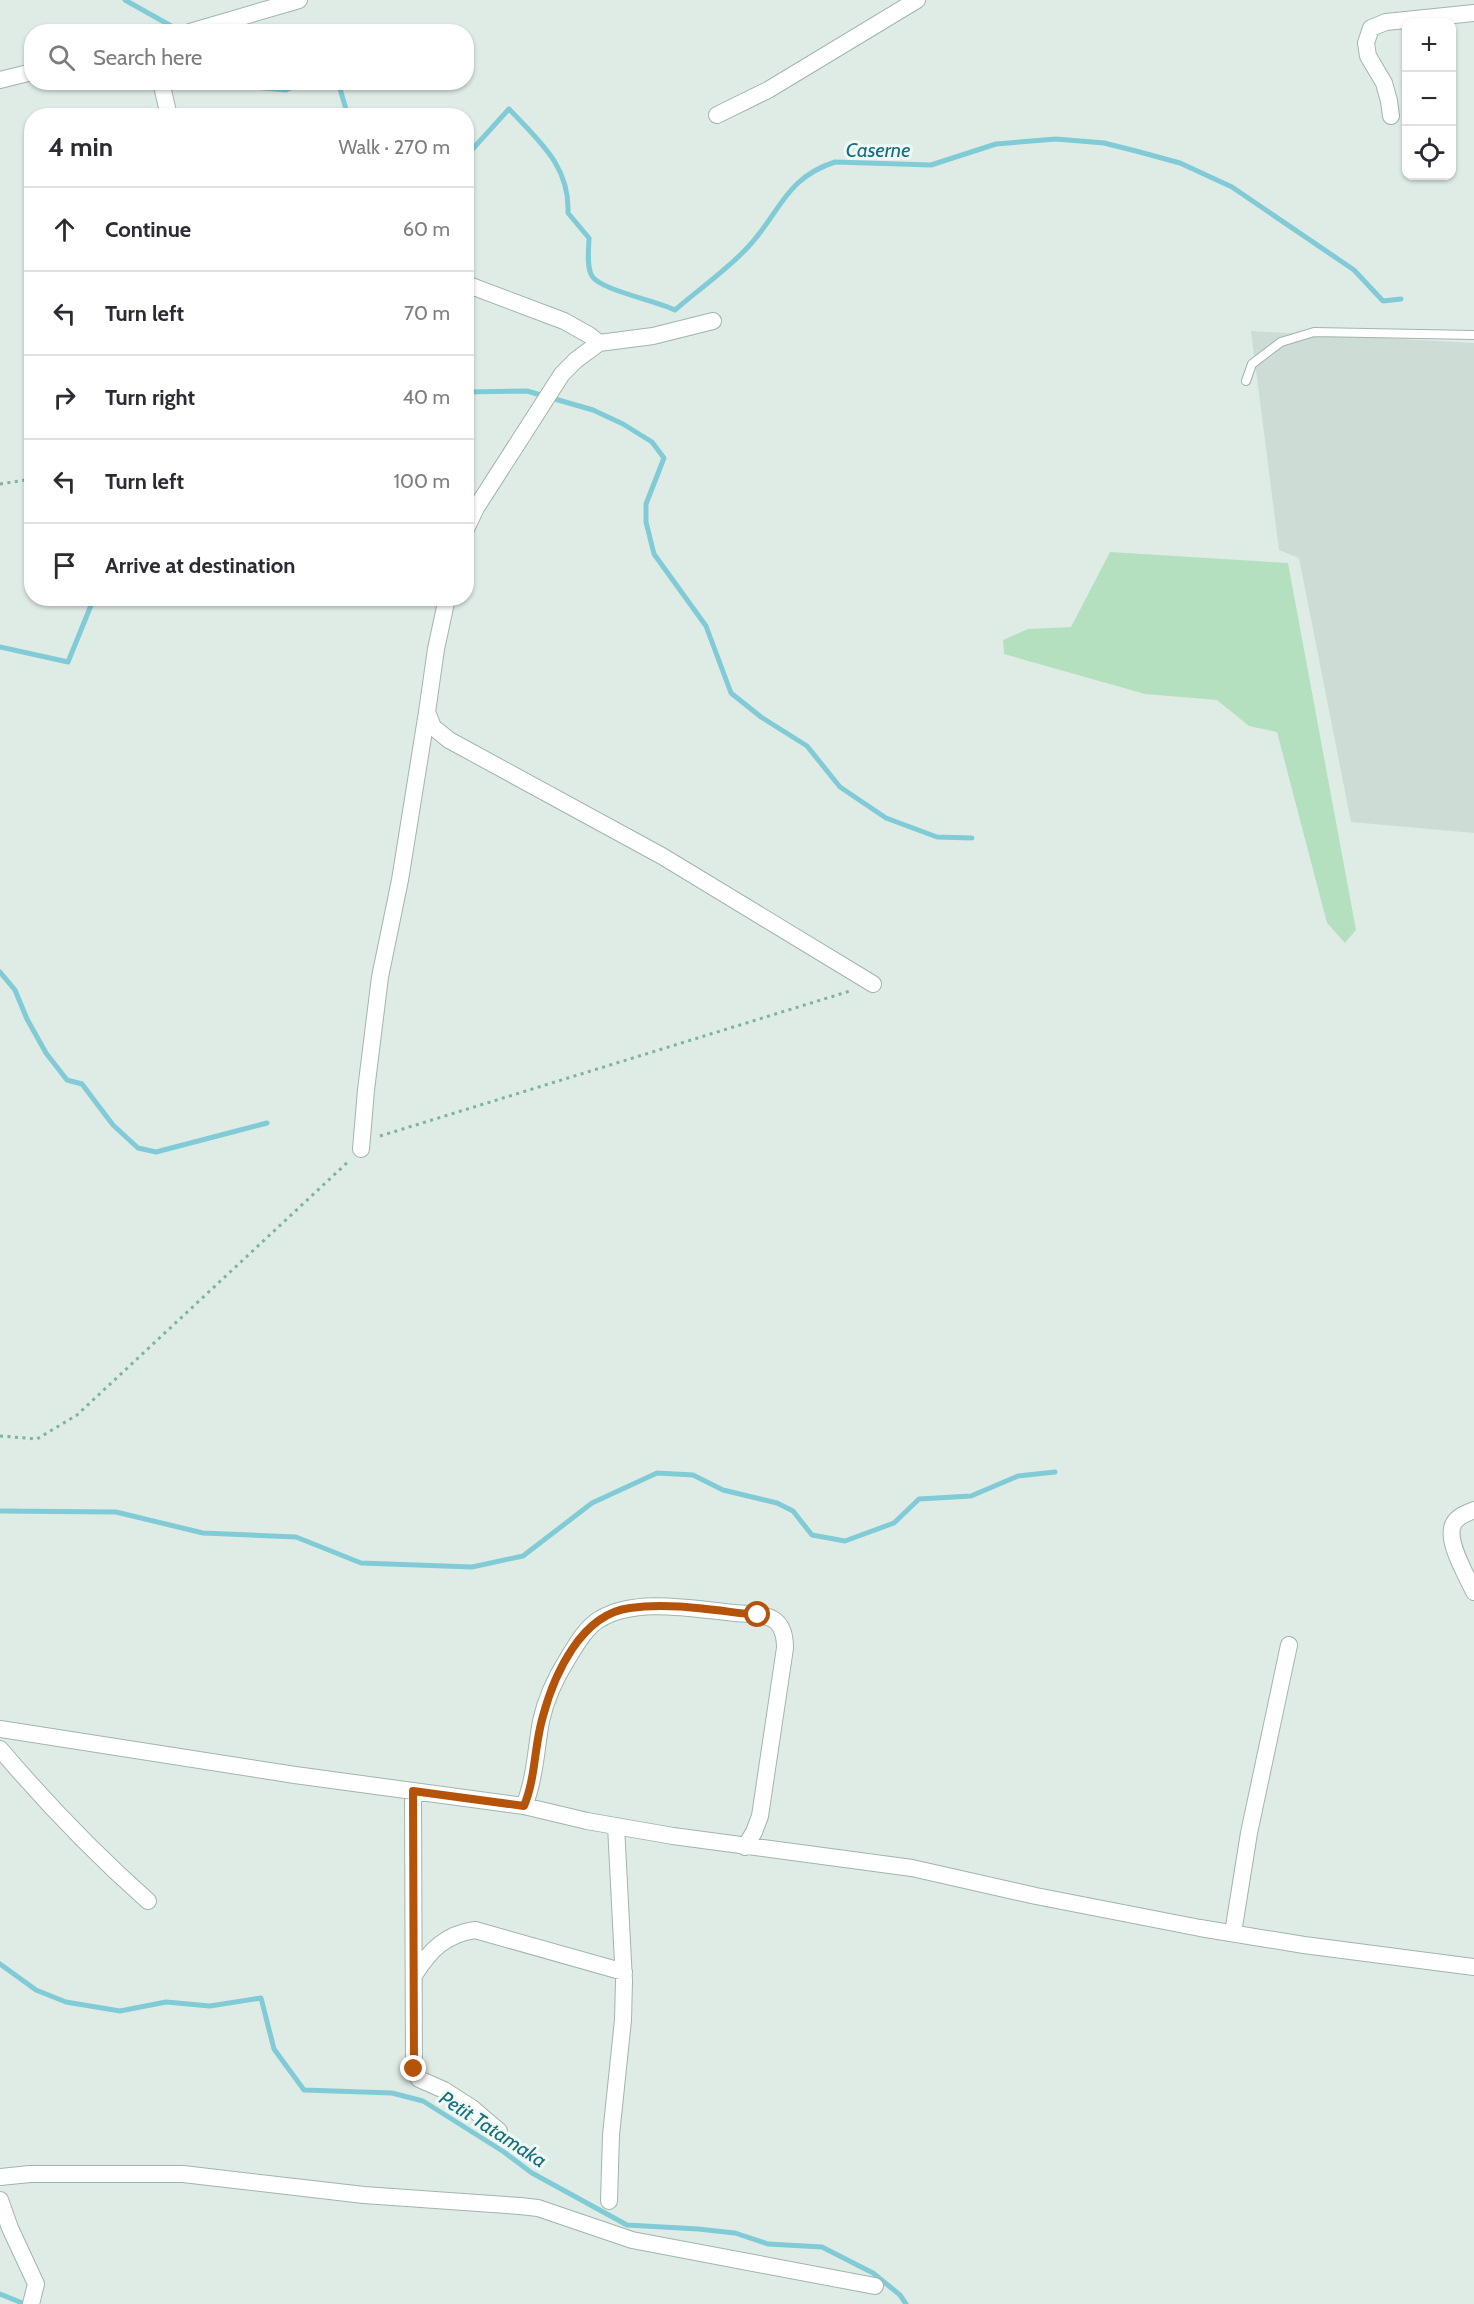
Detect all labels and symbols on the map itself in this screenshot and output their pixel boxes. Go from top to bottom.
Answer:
water label: Caserne [846,138,910,162]
route start [744,1601,770,1627]
route end [400,2055,426,2081]
water label: Petit Tatamaka [435,2085,551,2173]

